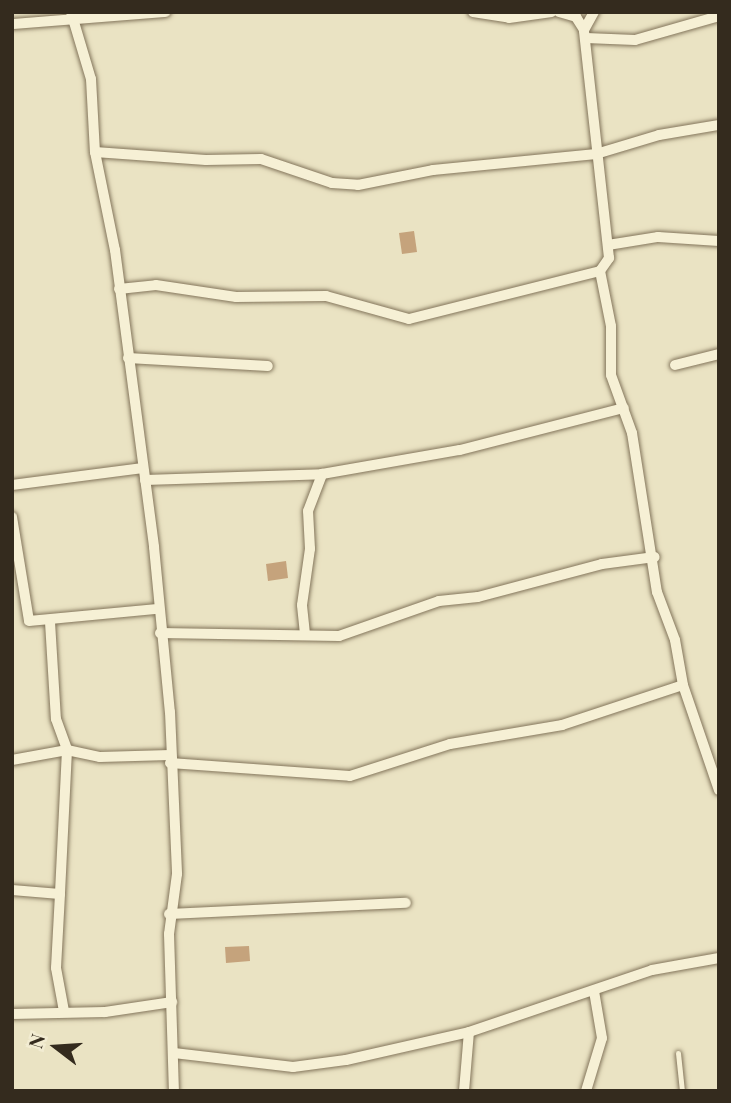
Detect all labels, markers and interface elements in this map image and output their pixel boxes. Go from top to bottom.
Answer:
north arrow [21,1012,91,1082]
text: N [21,1030,50,1051]

